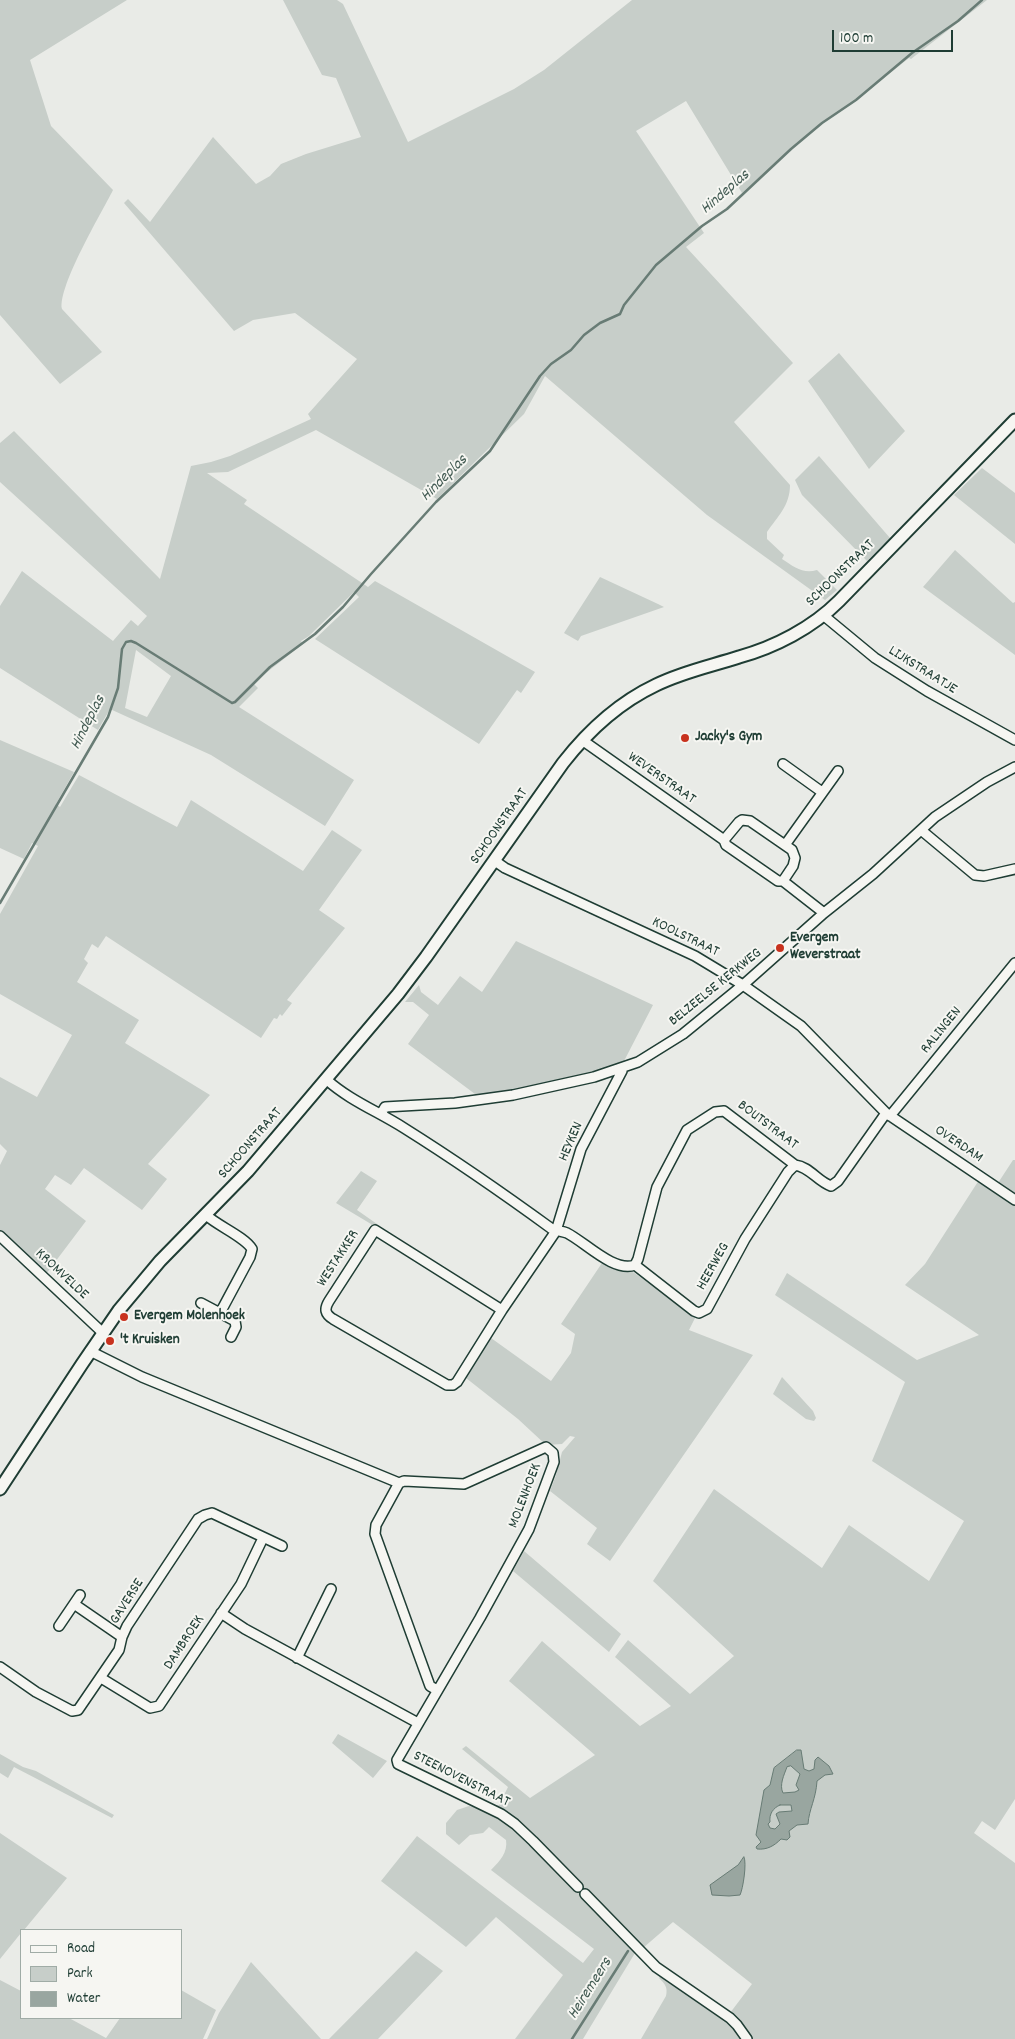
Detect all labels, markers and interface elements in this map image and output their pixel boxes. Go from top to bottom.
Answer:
scale bar [835,20,956,52]
text: 100 m [840,28,873,50]
water label: Hindeplas [698,167,754,219]
water label: Hindeplas [418,452,472,506]
street label: SCHOONSTRAAT [803,537,879,611]
street label: LIJKSTRAATJE [884,643,960,699]
water label: Hindeplas [67,693,111,753]
place label: Jacky's Gym [695,729,762,747]
marker: Jacky's Gym [679,732,691,744]
street label: WEVERSTRAAT [623,749,699,809]
street label: SCHOONSTRAAT [467,786,533,868]
street label: KOOLSTRAAT [648,914,722,962]
place label: Evergem Weverstraat [790,930,861,965]
marker: Evergem Weverstraat [774,942,786,954]
street label: BELZEELSE KERKWEG [666,945,766,1031]
street label: RALINGEN [918,1004,966,1058]
street label: BOUTSTRAAT [733,1097,801,1155]
street label: SCHOONSTRAAT [215,1105,287,1183]
street label: HEYKEN [556,1120,588,1164]
street label: OVERDAM [930,1122,986,1168]
street label: WESTAKKER [314,1227,364,1291]
street label: HEERWEG [694,1240,734,1294]
street label: KROMVELDE [31,1246,91,1304]
place label: Evergem Molenhoek [134,1308,245,1326]
marker: Evergem Molenhoek [118,1311,130,1323]
place label: 't Kruisken [120,1332,180,1350]
marker: 't Kruisken [104,1335,116,1347]
street label: MOLENHOEK [505,1461,547,1531]
street label: GAVERSE [107,1576,149,1628]
street label: DAMBROEK [161,1612,209,1674]
street label: STEENOVENSTRAAT [410,1748,512,1812]
legend [20,1929,182,2019]
text: Road [67,1938,95,1960]
water label: Heiremeers [565,1955,617,2023]
text: Park [67,1963,93,1985]
text: Water [67,1988,100,2010]

